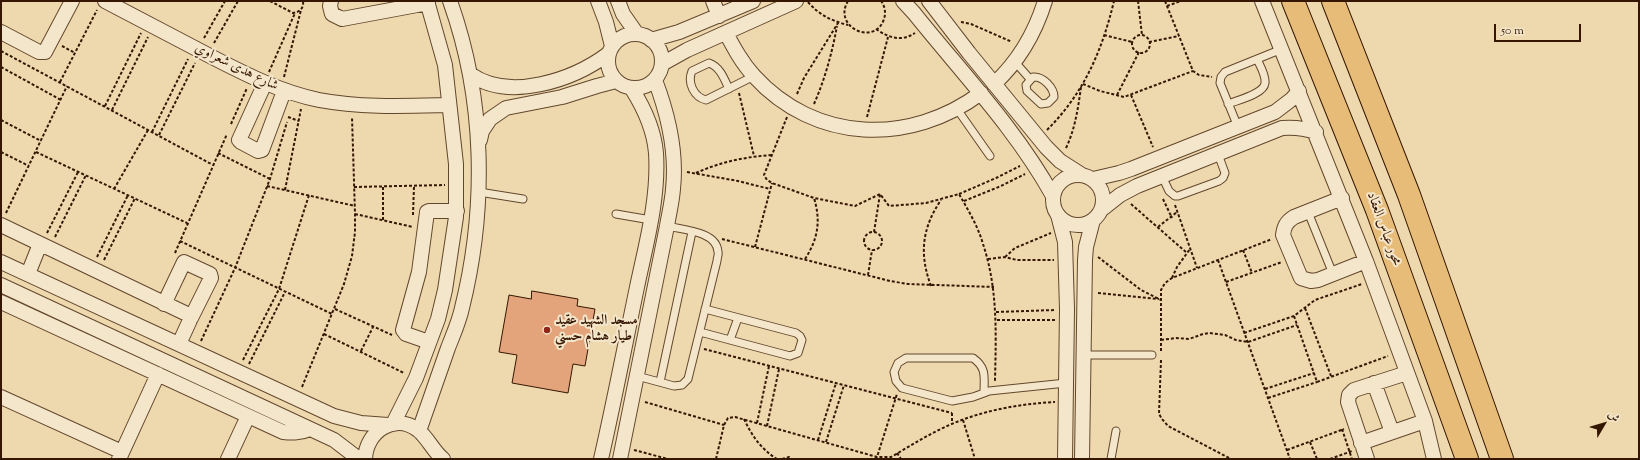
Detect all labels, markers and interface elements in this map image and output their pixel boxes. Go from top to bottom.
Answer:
scale bar [1496,16,1583,42]
text: 50 m [1501,22,1524,40]
street label: شارع هدى شعراوي [191,40,281,96]
street label: محور عباس العقاد [1362,190,1404,268]
place label: مسجد الشهيد عقيد طيار هشام حسني [555,314,638,346]
marker: مسجد الشهيد عقيد طيار هشام حسني [542,325,552,335]
north arrow [1584,404,1624,444]
text: ش [1604,407,1623,426]

